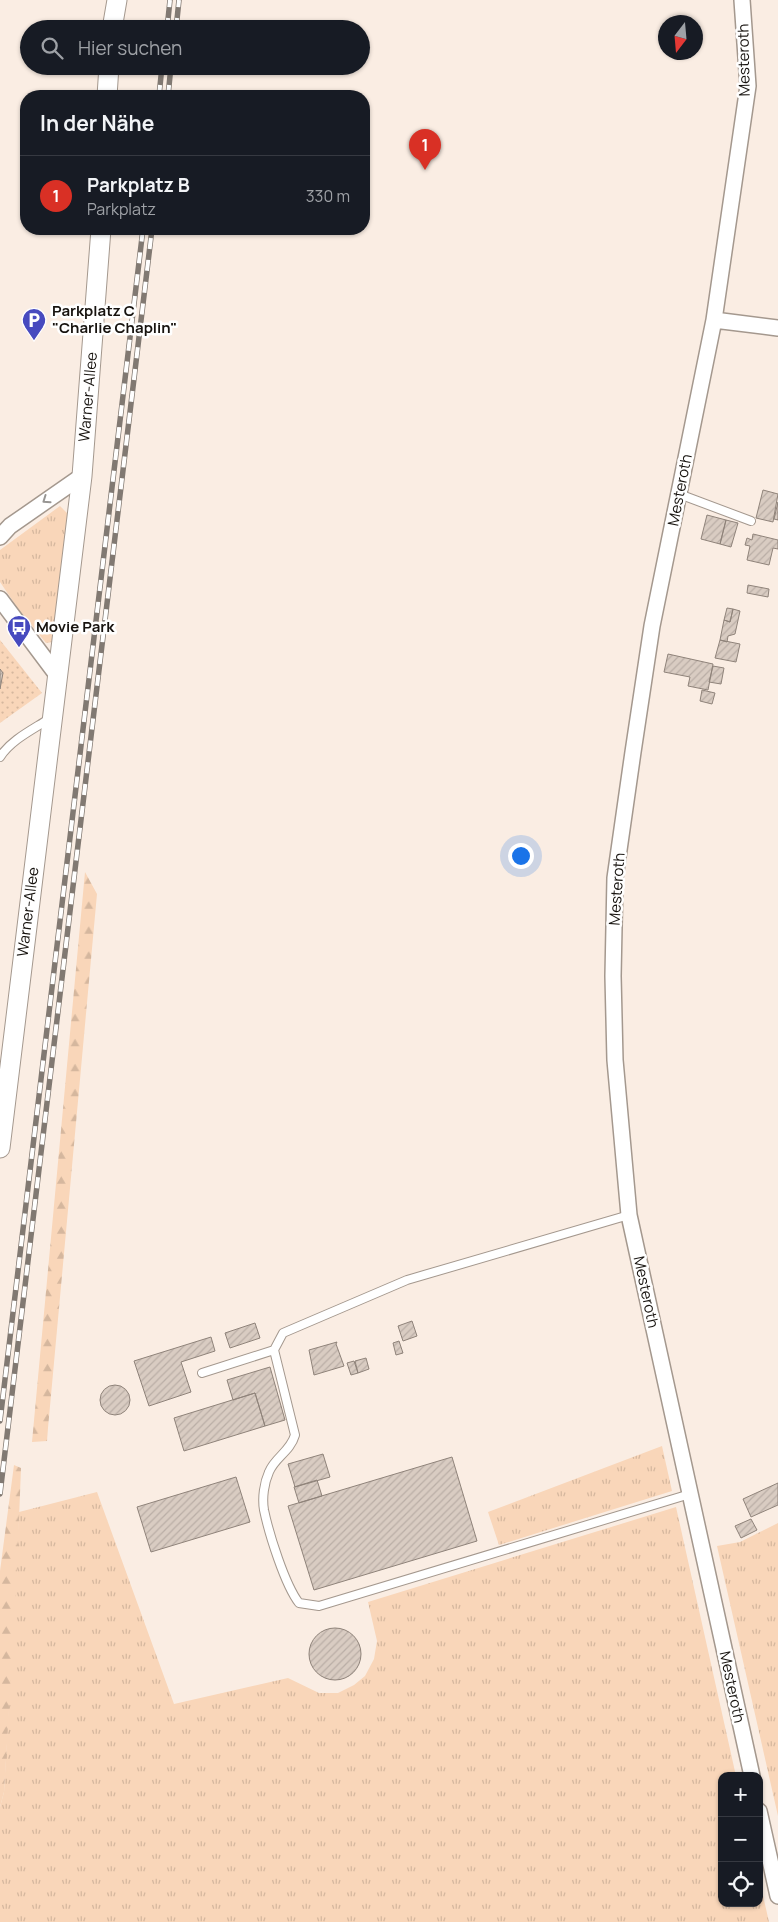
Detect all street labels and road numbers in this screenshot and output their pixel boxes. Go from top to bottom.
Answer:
street label: Mesteroth [732,23,755,97]
street label: Warner-Allee [73,351,102,443]
street label: Mesteroth [662,452,697,528]
street label: Mesteroth [603,852,630,926]
street label: Warner-Allee [12,866,43,958]
street label: Mesteroth [629,1254,664,1330]
street label: Mesteroth [715,1649,750,1725]

